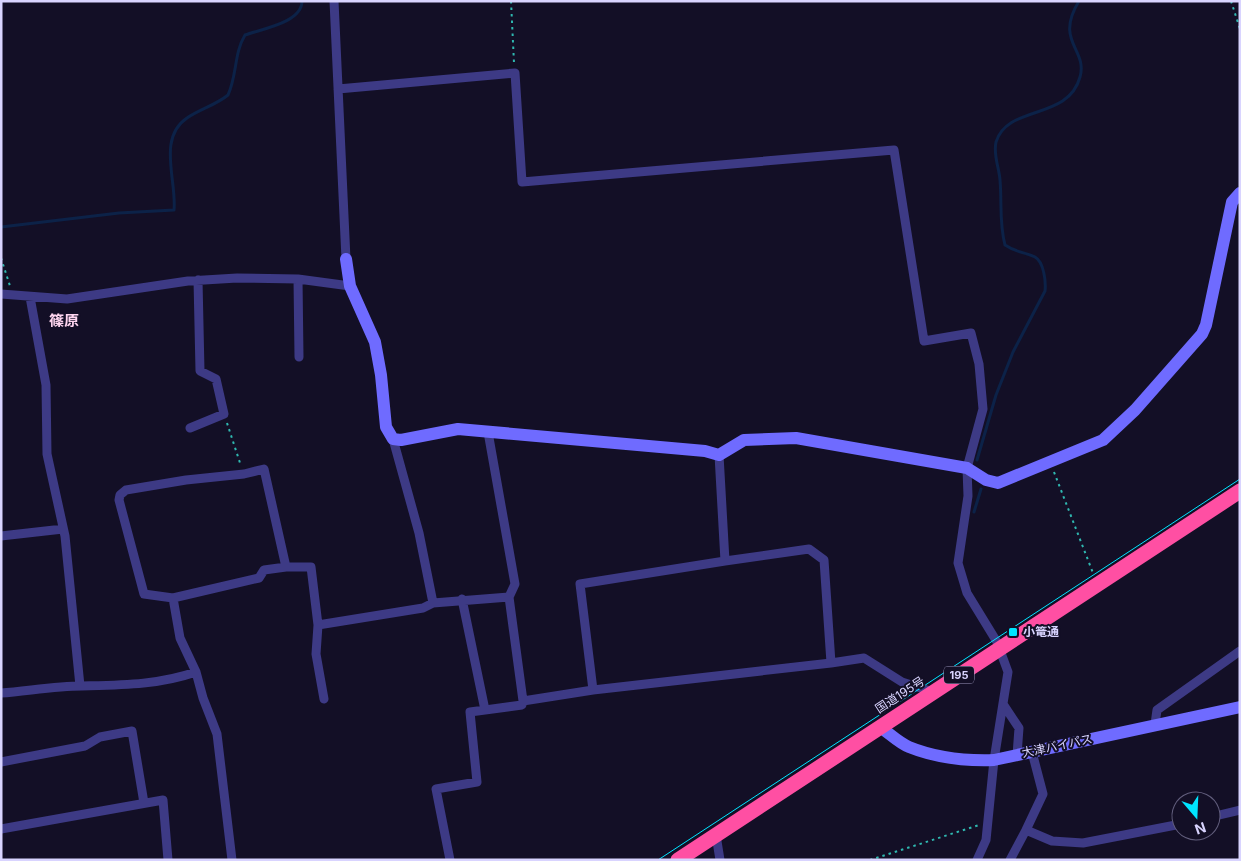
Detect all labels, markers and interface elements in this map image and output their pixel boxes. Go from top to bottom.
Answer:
district label: 篠原 [49,311,79,330]
place label: 小篭通 [1023,624,1059,639]
marker: 小篭通 [1007,626,1019,638]
road number: 195 [944,666,974,684]
street label: 国道195号 [872,673,927,716]
street label: 大津バイパス [1020,731,1094,760]
north arrow [1171,791,1221,841]
text: N [1193,819,1208,839]

